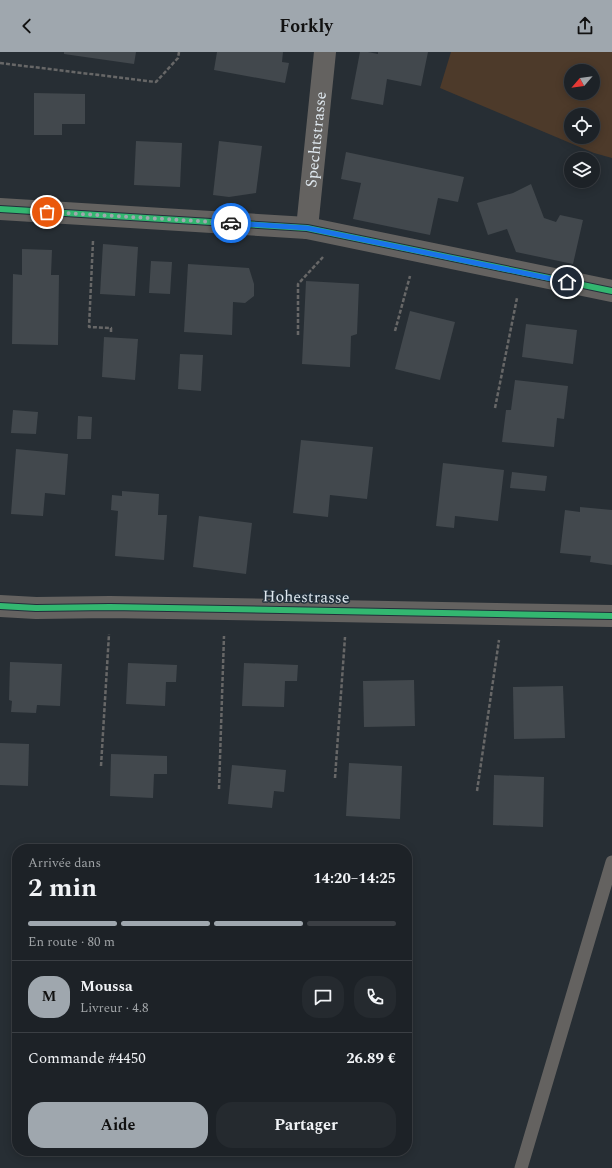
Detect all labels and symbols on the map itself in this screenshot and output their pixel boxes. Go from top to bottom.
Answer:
north arrow [564,64,600,100]
street label: Spechtstrasse [299,90,333,189]
pin [30,195,64,229]
courier [211,203,251,243]
pin [550,265,584,299]
street label: Hohestrasse [262,584,350,610]

